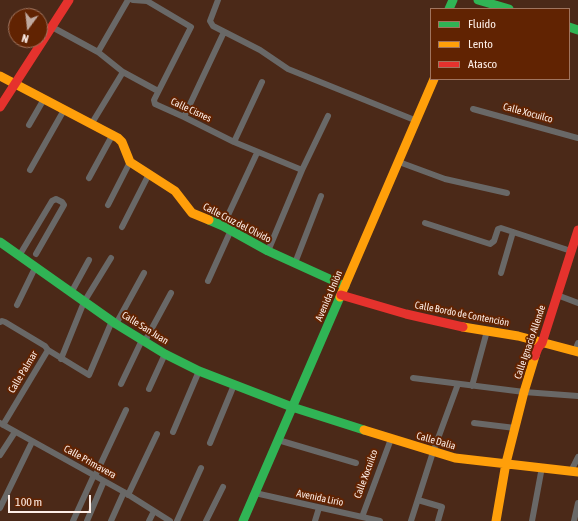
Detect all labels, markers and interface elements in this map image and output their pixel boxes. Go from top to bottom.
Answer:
north arrow [8,8,48,48]
legend [430,8,570,80]
text: Fluido [468,17,496,31]
text: N [20,32,30,45]
text: Lento [468,37,493,51]
text: Atasco [468,57,497,71]
street label: Calle Cisnes [169,95,213,125]
street label: Calle Xocuilco [502,101,554,125]
street label: Calle Cruz del Olvido [201,201,273,245]
street label: Avenida Unión [313,269,345,323]
street label: Calle Bordo de Contención [414,299,510,329]
street label: Calle Ignacio Allende [512,303,548,381]
street label: Calle San Juan [119,309,171,347]
street label: Calle Palmar [6,349,40,395]
street label: Calle Dalia [415,430,457,452]
street label: Calle Primavera [62,443,118,481]
street label: Calle Xocuilco [352,448,380,500]
scale bar [10,487,93,513]
street label: Avenida Lirio [296,487,344,509]
text: 100 m [15,495,42,509]

